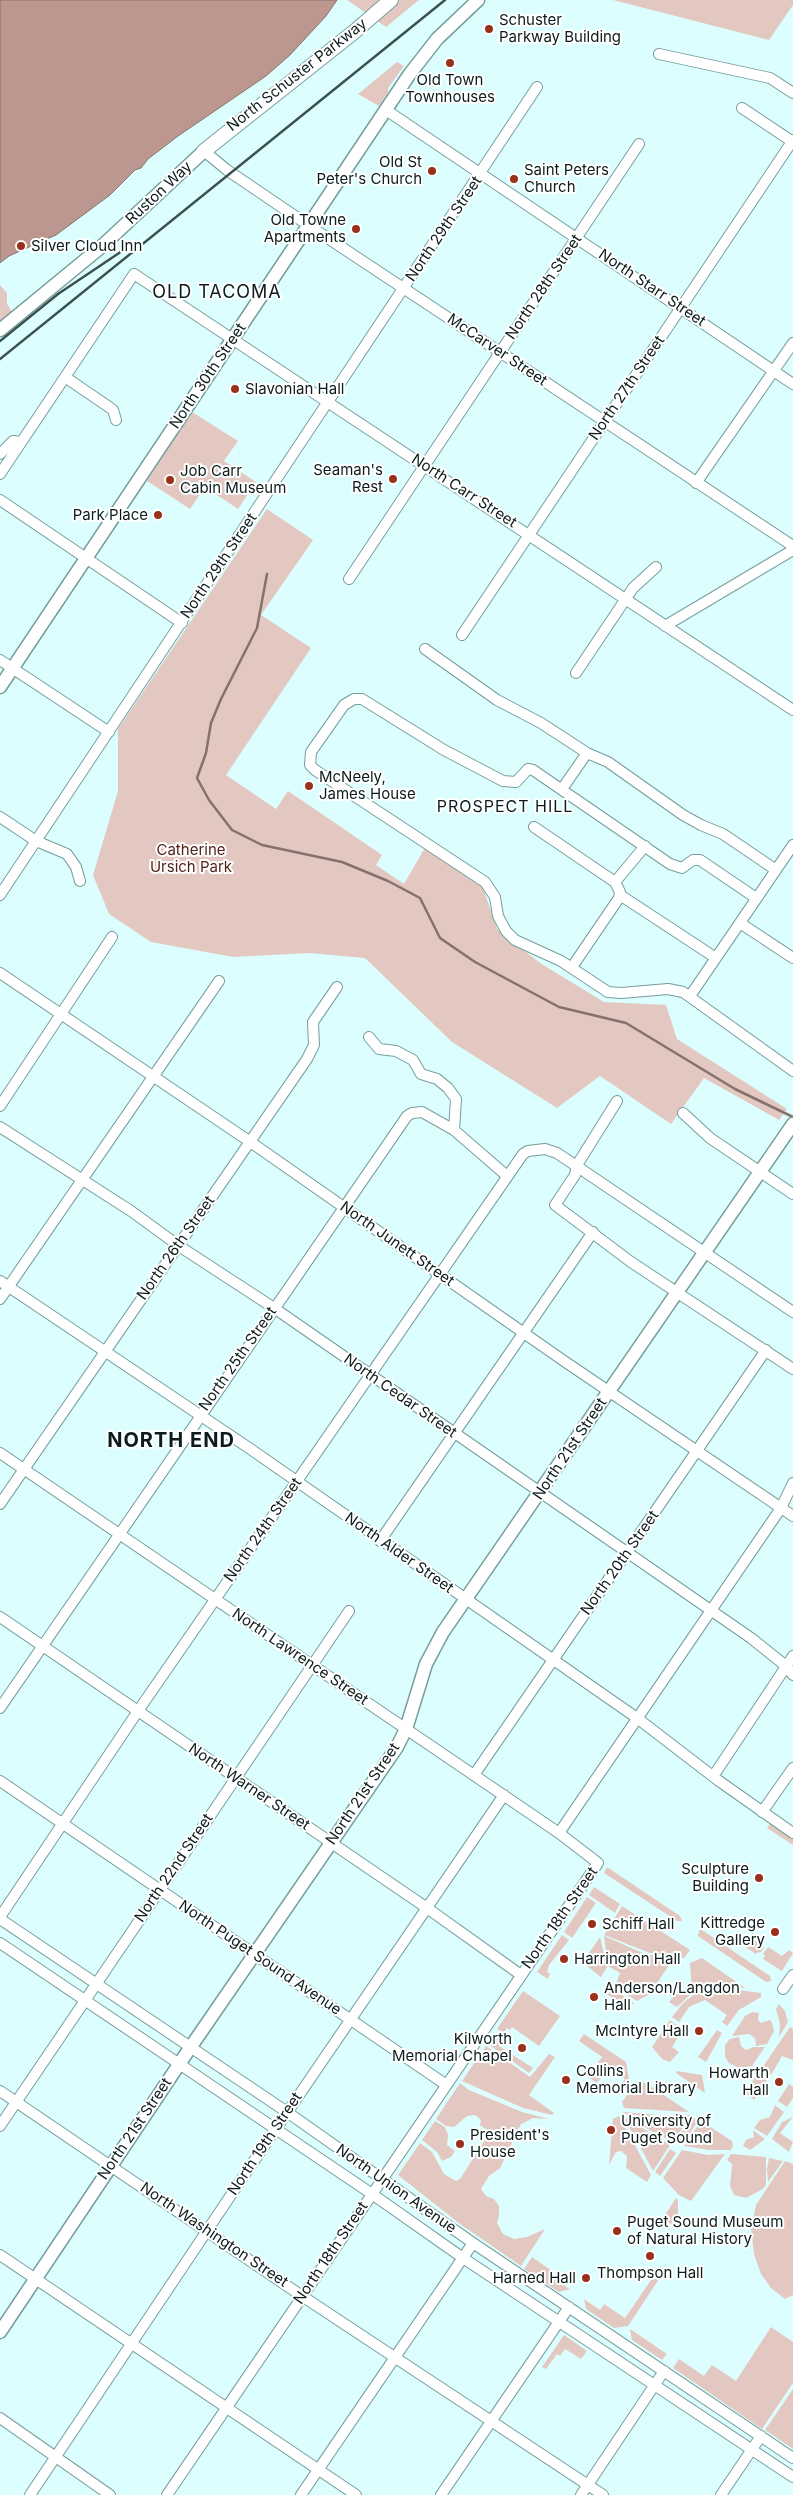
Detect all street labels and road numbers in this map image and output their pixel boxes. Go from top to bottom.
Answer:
street label: North Schuster Parkway [224,15,370,135]
street label: Ruston Way [122,158,196,228]
street label: North 29th Street [402,173,486,285]
street label: North 28th Street [502,231,586,343]
street label: North Starr Street [595,246,709,330]
street label: McCarver Street [444,310,550,390]
street label: North 30th Street [166,320,250,432]
street label: North 27th Street [585,332,669,444]
street label: North Carr Street [408,450,520,532]
street label: North 29th Street [177,510,261,622]
street label: North 26th Street [133,1192,219,1304]
street label: North Junett Street [336,1198,458,1290]
street label: North 25th Street [195,1304,281,1414]
street label: North Cedar Street [340,1350,460,1442]
street label: North 21st Street [529,1395,611,1503]
street label: North 24th Street [220,1474,306,1586]
street label: North 20th Street [577,1507,663,1619]
street label: North Alder Street [341,1509,457,1597]
street label: North Lawrence Street [229,1605,371,1709]
street label: North Warner Street [185,1740,313,1834]
street label: North 21st Street [322,1740,404,1848]
street label: North 22nd Street [131,1810,217,1926]
street label: North 18th Street [518,1864,602,1972]
street label: North Puget Sound Avenue [175,1897,345,2019]
street label: North 21st Street [94,2075,176,2183]
street label: North 19th Street [224,2089,306,2199]
street label: North Union Avenue [332,2141,460,2237]
street label: North Washington Street [137,2179,291,2291]
street label: North 18th Street [290,2198,372,2308]

